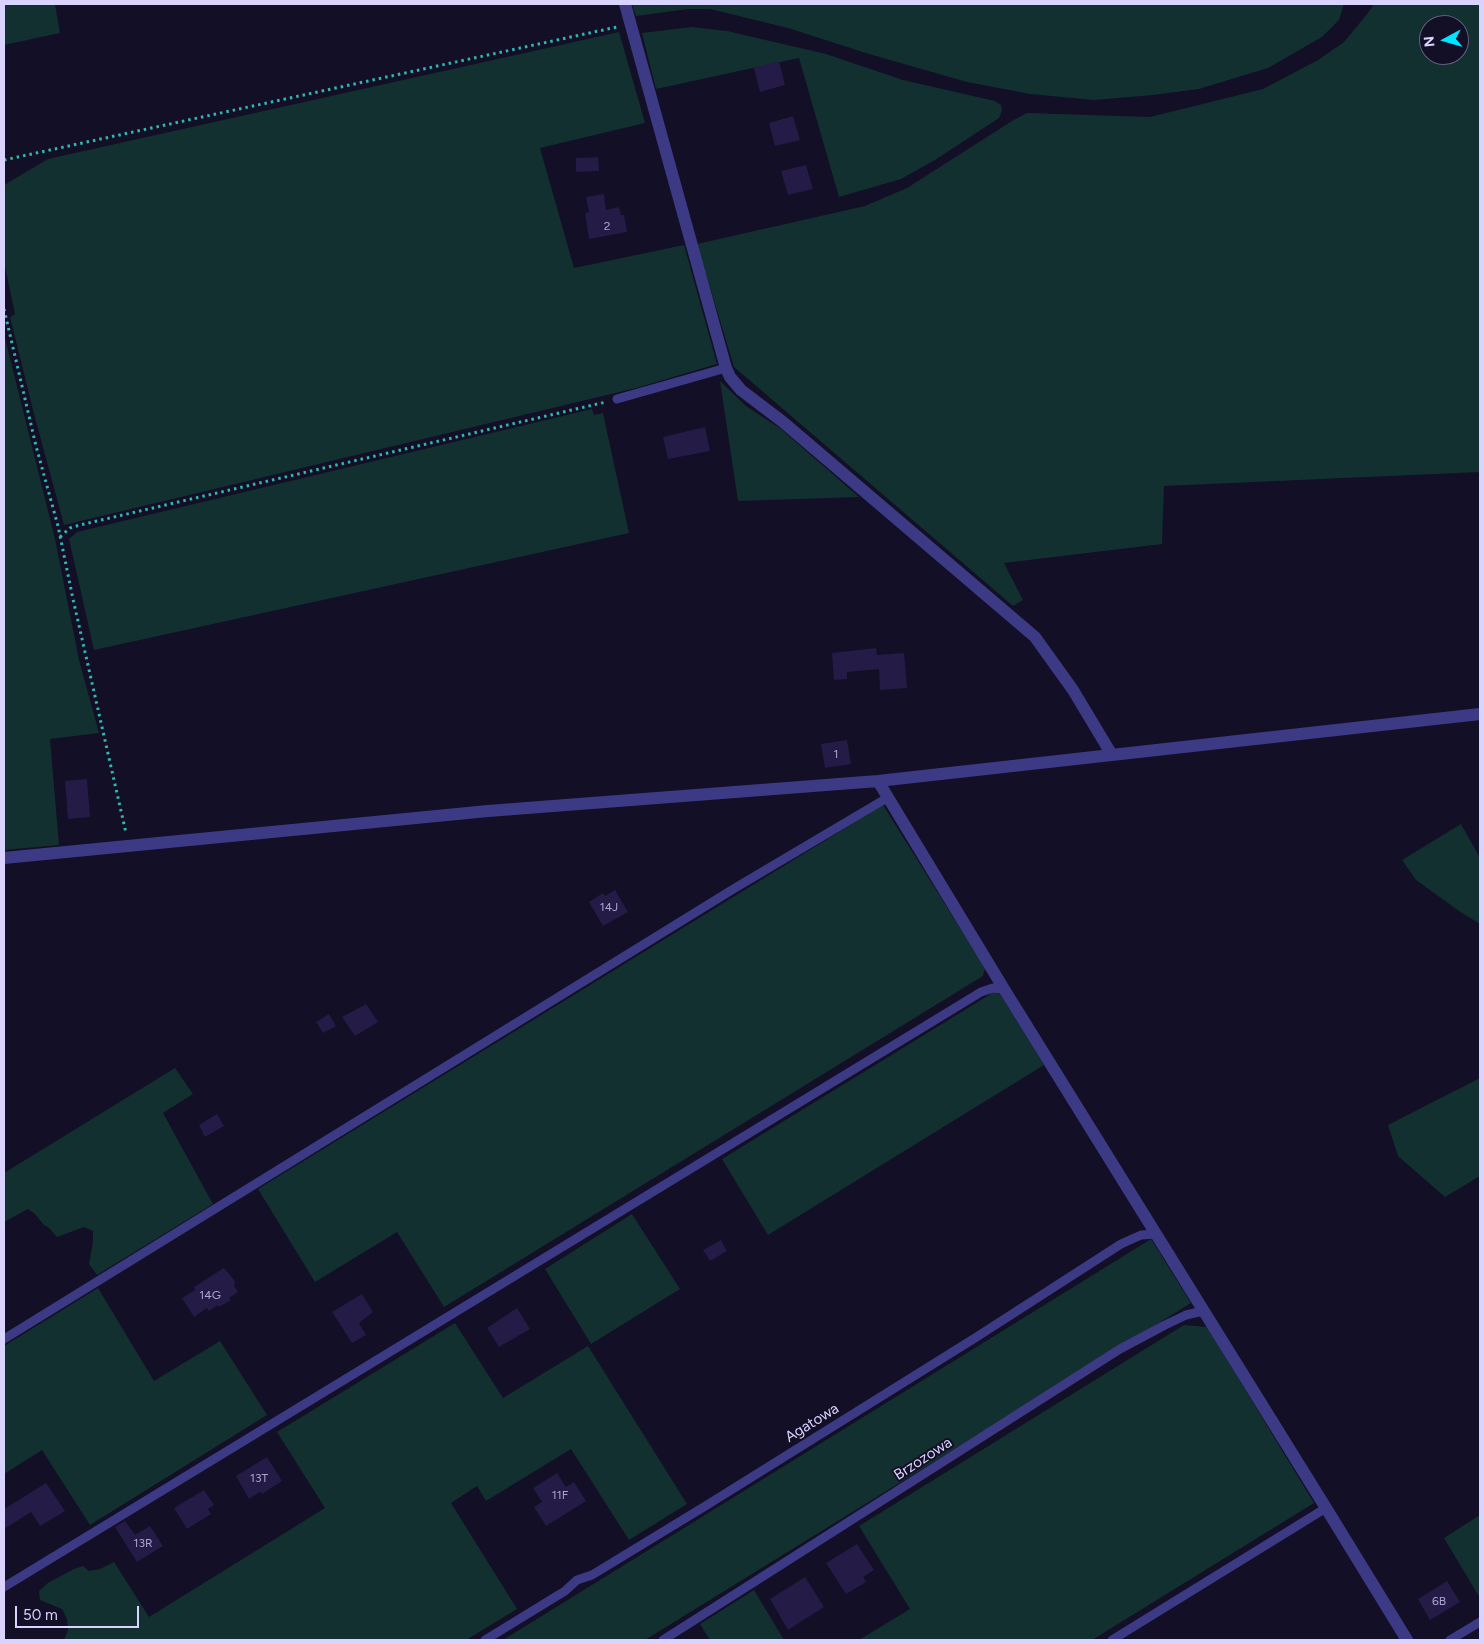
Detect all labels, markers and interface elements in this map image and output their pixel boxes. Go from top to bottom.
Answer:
north arrow [1419,15,1469,65]
text: N [1421,35,1439,48]
house number: 2 [604,219,610,233]
house number: 1 [834,747,838,761]
house number: 14J [600,900,618,914]
house number: 14G [199,1288,221,1302]
street label: Agatowa [782,1400,842,1446]
street label: Brzozowa [891,1434,955,1484]
house number: 13T [250,1471,268,1485]
house number: 11F [552,1488,568,1502]
house number: 13R [134,1536,152,1550]
house number: 6B [1432,1594,1446,1608]
scale bar [18,1596,141,1628]
text: 50 m [23,1606,58,1624]

